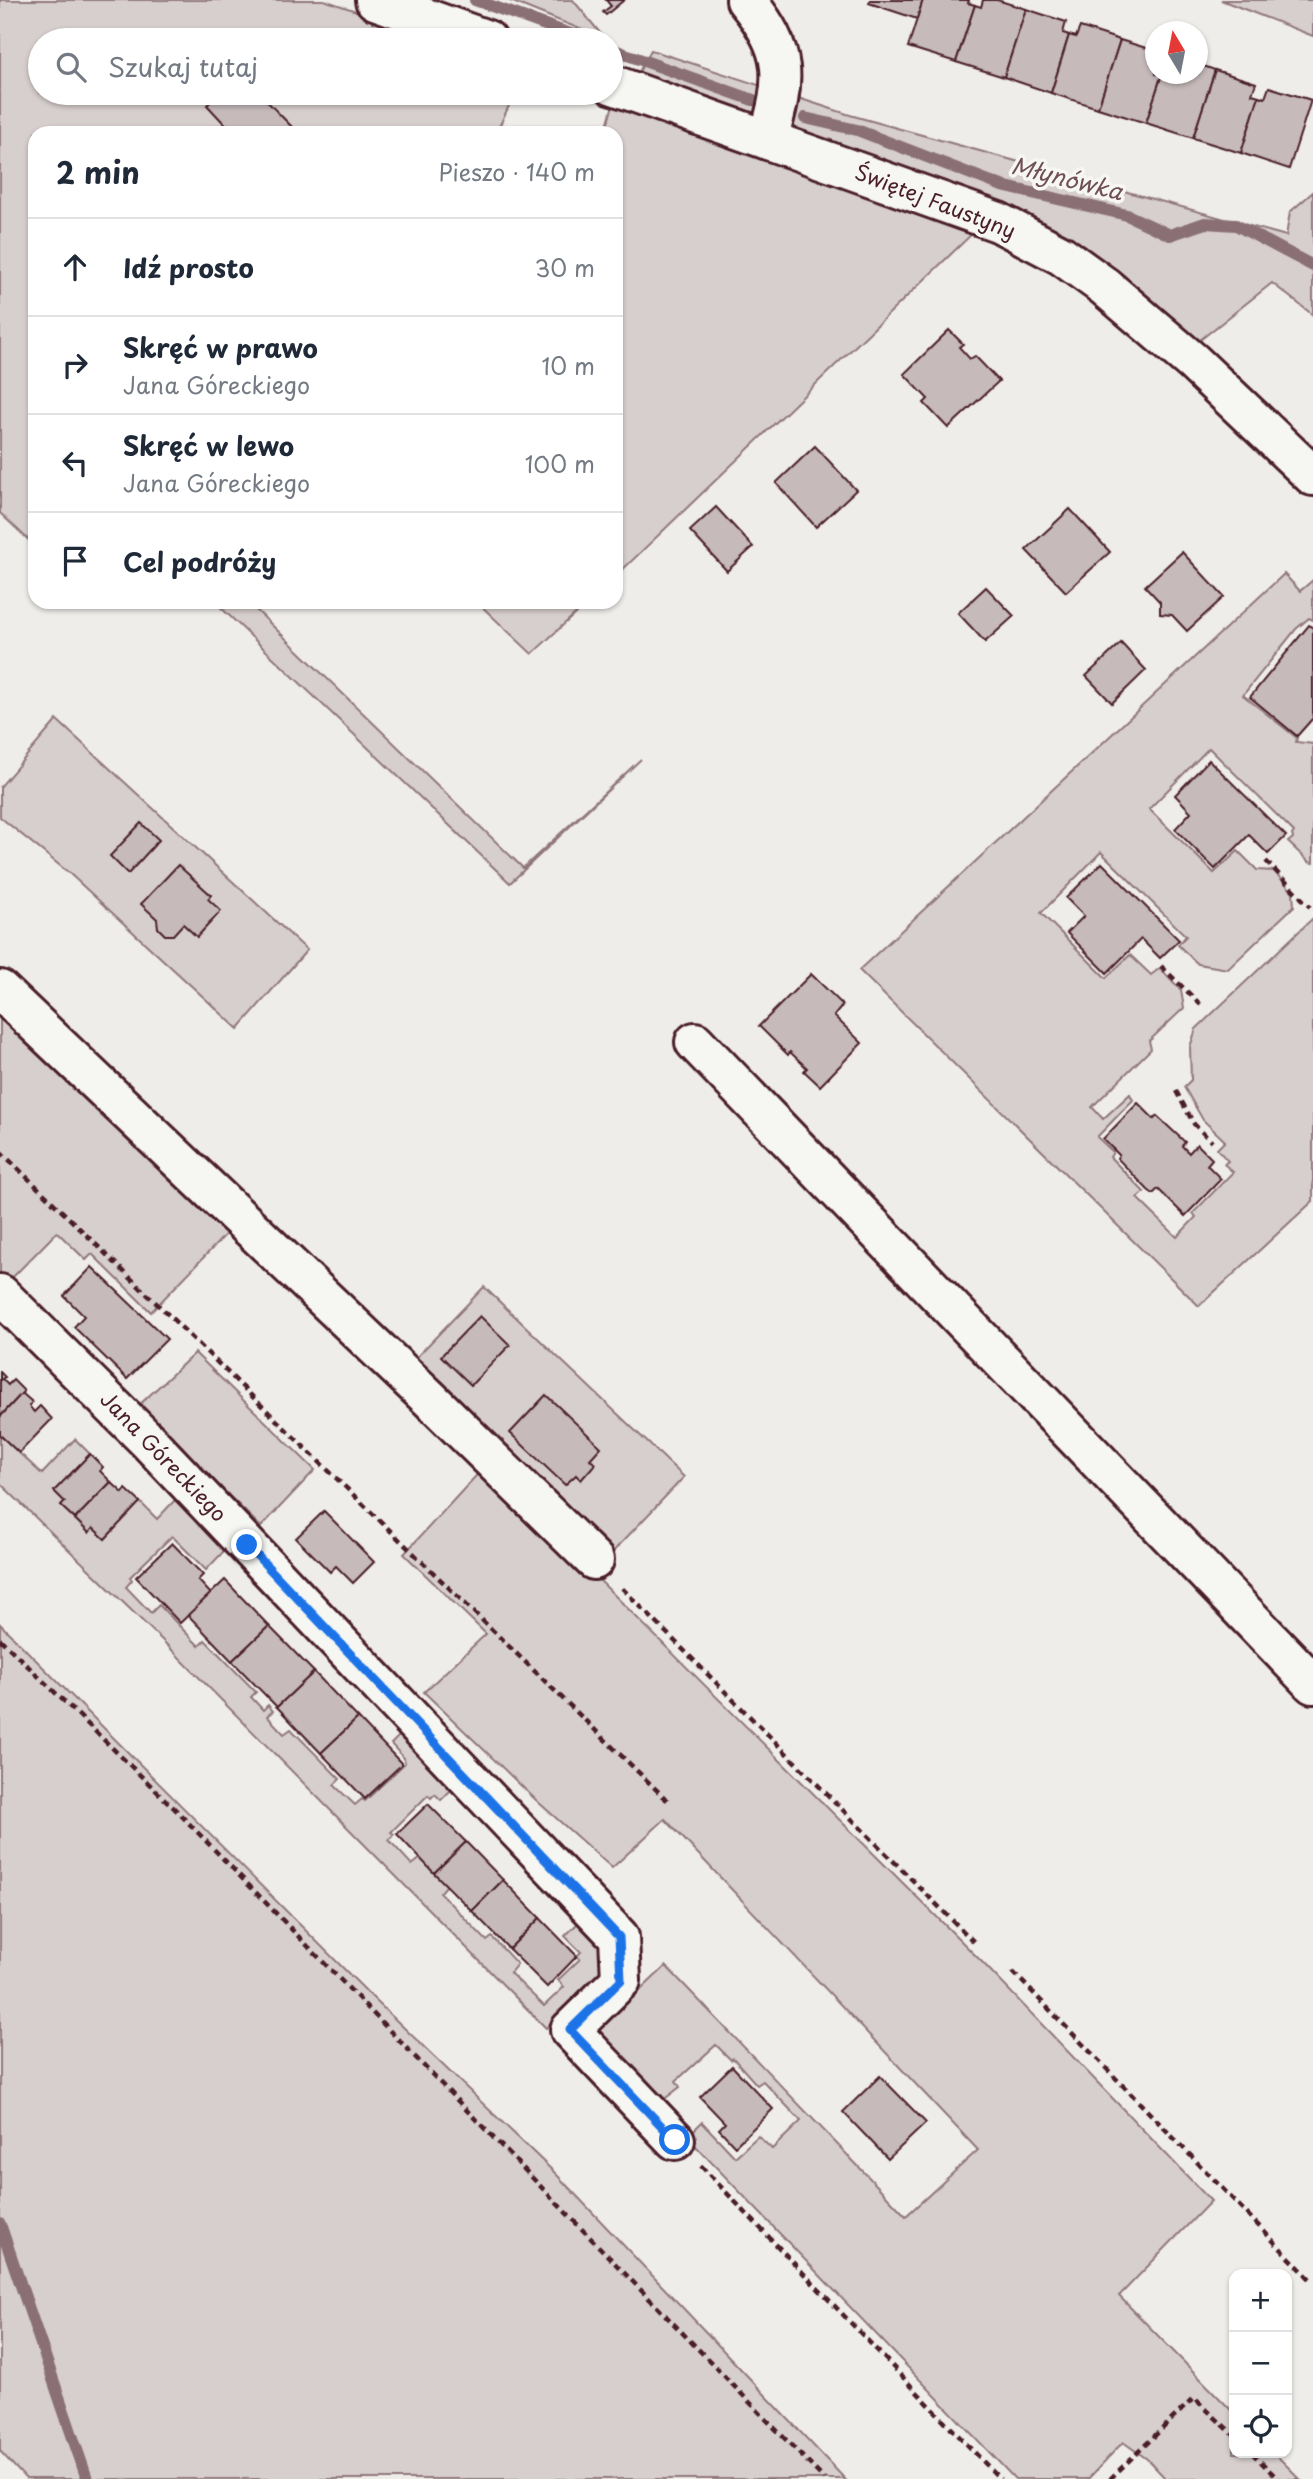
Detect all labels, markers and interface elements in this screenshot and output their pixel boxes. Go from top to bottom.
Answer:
north arrow [1145,21,1208,84]
search box [28,28,623,105]
text: Szukaj tutaj [108,47,258,86]
icon: search [52,48,90,86]
water label: Młynówka [1008,147,1127,208]
text: 2 min [56,149,140,194]
text: Pieszo · 140 m [439,154,595,189]
street label: Świętej Faustyny [851,155,1021,245]
icon: ahead [56,248,94,286]
text: Idź prosto [123,248,254,287]
text: 30 m [534,250,595,285]
text: Skręć w prawo [123,328,318,367]
icon: right [56,346,94,384]
text: 10 m [541,348,595,383]
text: Jana Góreckiego [123,367,310,402]
text: Skręć w lewo [123,426,294,465]
icon: left [56,444,94,482]
text: 100 m [525,446,595,481]
text: Jana Góreckiego [123,465,310,500]
icon: arrive [56,542,94,580]
text: Cel podróży [123,542,276,581]
street label: Jana Góreckiego [94,1383,235,1528]
route end [231,1529,262,1560]
route start [659,2124,690,2155]
map controls [1229,2269,1292,2458]
button: + [1229,2269,1292,2332]
button: − [1229,2332,1292,2395]
button: locate [1229,2395,1292,2458]

